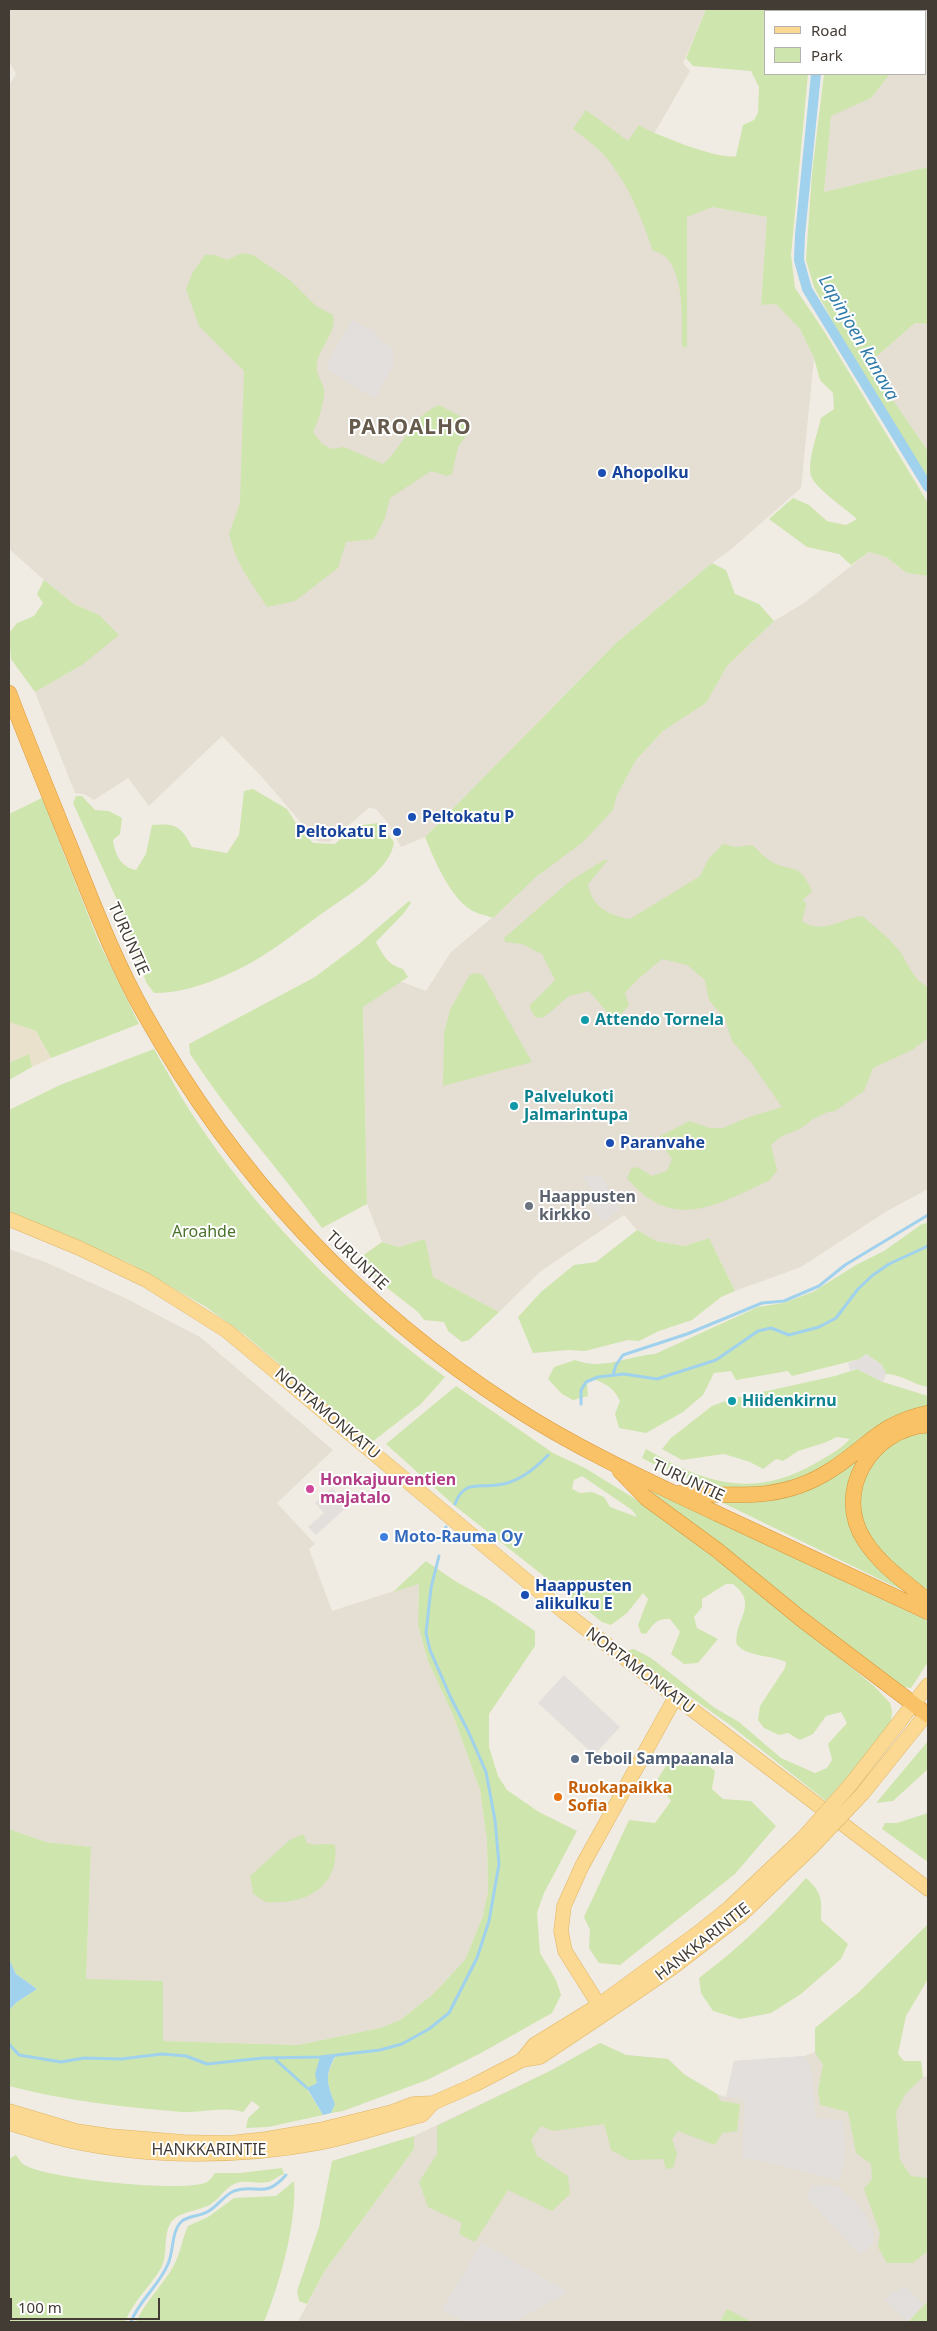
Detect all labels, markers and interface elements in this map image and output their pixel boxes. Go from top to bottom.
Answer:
legend [764,10,927,75]
text: Road [811,20,847,40]
text: Park [811,45,843,65]
water label: Lapinjoen kanava [813,271,903,405]
district label: PAROALHO [347,415,473,441]
place label: Ahopolku [612,463,689,483]
marker: Ahopolku [596,467,608,479]
place label: Peltokatu P [422,807,514,827]
marker: Peltokatu P [406,811,418,823]
place label: Peltokatu E [296,822,387,842]
marker: Peltokatu E [391,826,403,838]
street label: TURUNTIE [103,900,153,978]
place label: Attendo Tornela [595,1010,724,1030]
marker: Attendo Tornela [579,1014,591,1026]
place label: Palvelukoti Jalmarintupa [524,1087,628,1125]
marker: Palvelukoti Jalmarintupa [508,1100,520,1112]
place label: Paranvahe [620,1133,705,1153]
marker: Paranvahe [604,1137,616,1149]
place label: Haappusten kirkko [539,1187,636,1225]
marker: Haappusten kirkko [523,1200,535,1212]
park label: Aroahde [172,1222,236,1242]
street label: TURUNTIE [322,1228,392,1294]
street label: NORTAMONKATU [271,1364,383,1464]
place label: Hiidenkirnu [742,1391,837,1411]
marker: Hiidenkirnu [726,1395,738,1407]
street label: TURUNTIE [649,1456,727,1506]
place label: Honkajuurentien majatalo [320,1470,456,1508]
marker: Honkajuurentien majatalo [304,1483,316,1495]
place label: Moto-Rauma Oy [394,1527,523,1547]
marker: Moto-Rauma Oy [378,1531,390,1543]
place label: Haappusten alikulku E [535,1576,632,1614]
marker: Haappusten alikulku E [519,1589,531,1601]
street label: NORTAMONKATU [582,1624,698,1718]
place label: Teboil Sampaanala [585,1749,734,1769]
marker: Teboil Sampaanala [569,1753,581,1765]
place label: Ruokapaikka Sofia [568,1778,672,1816]
marker: Ruokapaikka Sofia [552,1791,564,1803]
street label: HANKKARINTIE [652,1899,754,1985]
street label: HANKKARINTIE [151,2140,267,2160]
scale bar [12,2288,162,2320]
text: 100 m [18,2297,62,2317]

